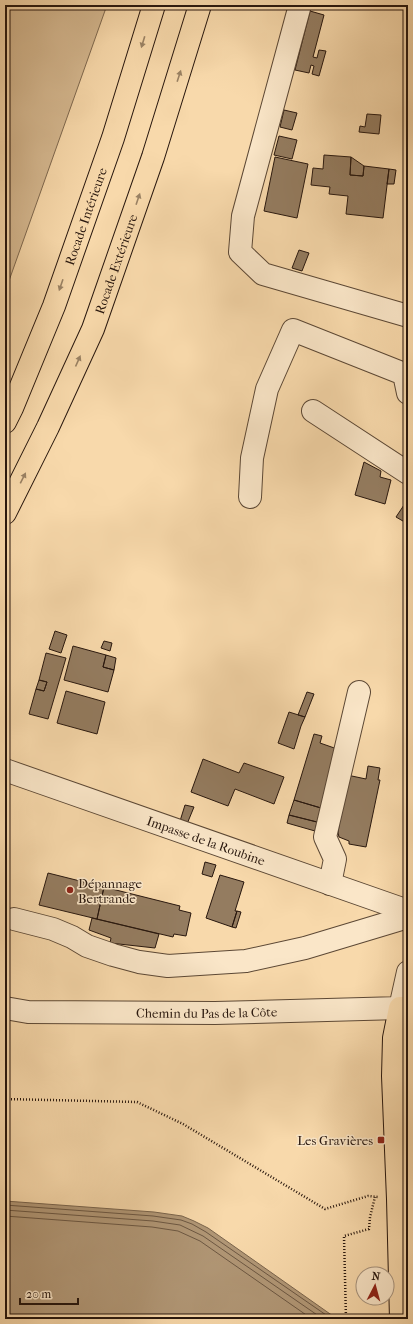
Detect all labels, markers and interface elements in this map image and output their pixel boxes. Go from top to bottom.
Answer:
one-way arrow [140,37,146,49]
one-way arrow [176,70,182,82]
street label: Rocade Intérieure [61,165,110,267]
one-way arrow [135,193,141,205]
street label: Rocade Extérieure [91,211,140,316]
one-way arrow [58,279,64,291]
one-way arrow [75,355,81,366]
one-way arrow [20,472,26,484]
street label: Impasse de la Roubine [145,813,268,868]
place label: Dépannage Bertrande [78,876,142,906]
marker: Dépannage Bertrande [65,885,75,895]
street label: Chemin du Pas de la Côte [136,1004,278,1021]
place label: Les Gravières [297,1133,373,1148]
marker: Les Gravières [376,1135,386,1145]
north arrow [355,1266,395,1306]
text: N [371,1270,381,1284]
scale bar [20,1280,78,1306]
text: 20 m [26,1287,51,1301]

